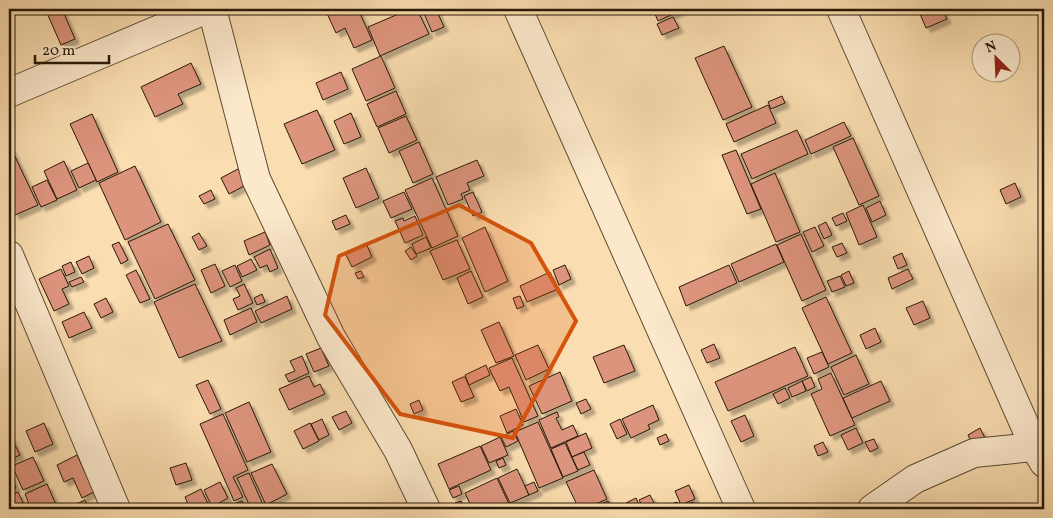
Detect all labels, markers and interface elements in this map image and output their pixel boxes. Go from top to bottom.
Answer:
scale bar [35,32,109,64]
north arrow [970,32,1020,82]
text: N [983,37,1000,58]
text: 20 m [42,41,75,62]

